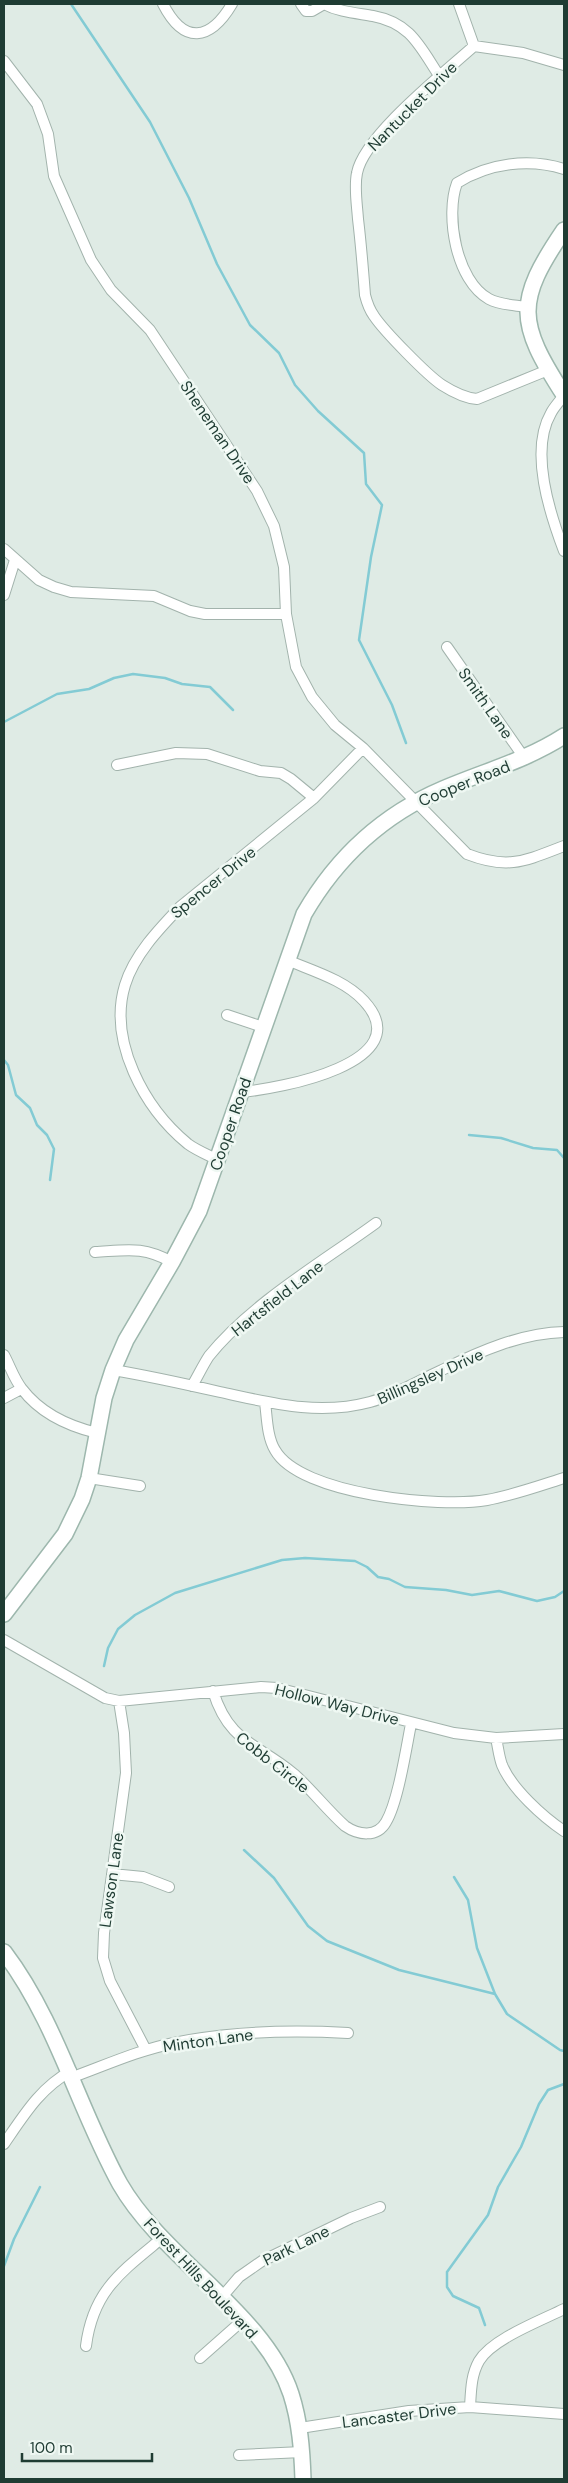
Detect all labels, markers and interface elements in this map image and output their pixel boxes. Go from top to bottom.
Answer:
street label: Nantucket Drive [363,57,462,156]
street label: Sheneman Drive [175,377,260,488]
street label: Smith Lane [453,663,518,743]
street label: Cooper Road [415,756,513,811]
street label: Spencer Drive [166,842,260,923]
street label: Cooper Road [205,1075,256,1173]
street label: Hartsfield Lane [227,1256,328,1341]
street label: Billingsley Drive [374,1344,487,1409]
street label: Hollow Way Drive [273,1679,401,1730]
street label: Cobb Circle [232,1727,314,1798]
street label: Lawson Lane [94,1831,129,1929]
street label: Minton Lane [162,2024,255,2057]
street label: Forest Hills Boulevard [139,2213,262,2343]
street label: Park Lane [260,2220,333,2271]
street label: Lancaster Drive [341,2398,457,2433]
scale bar [22,2430,152,2462]
text: 100 m [30,2438,73,2458]

